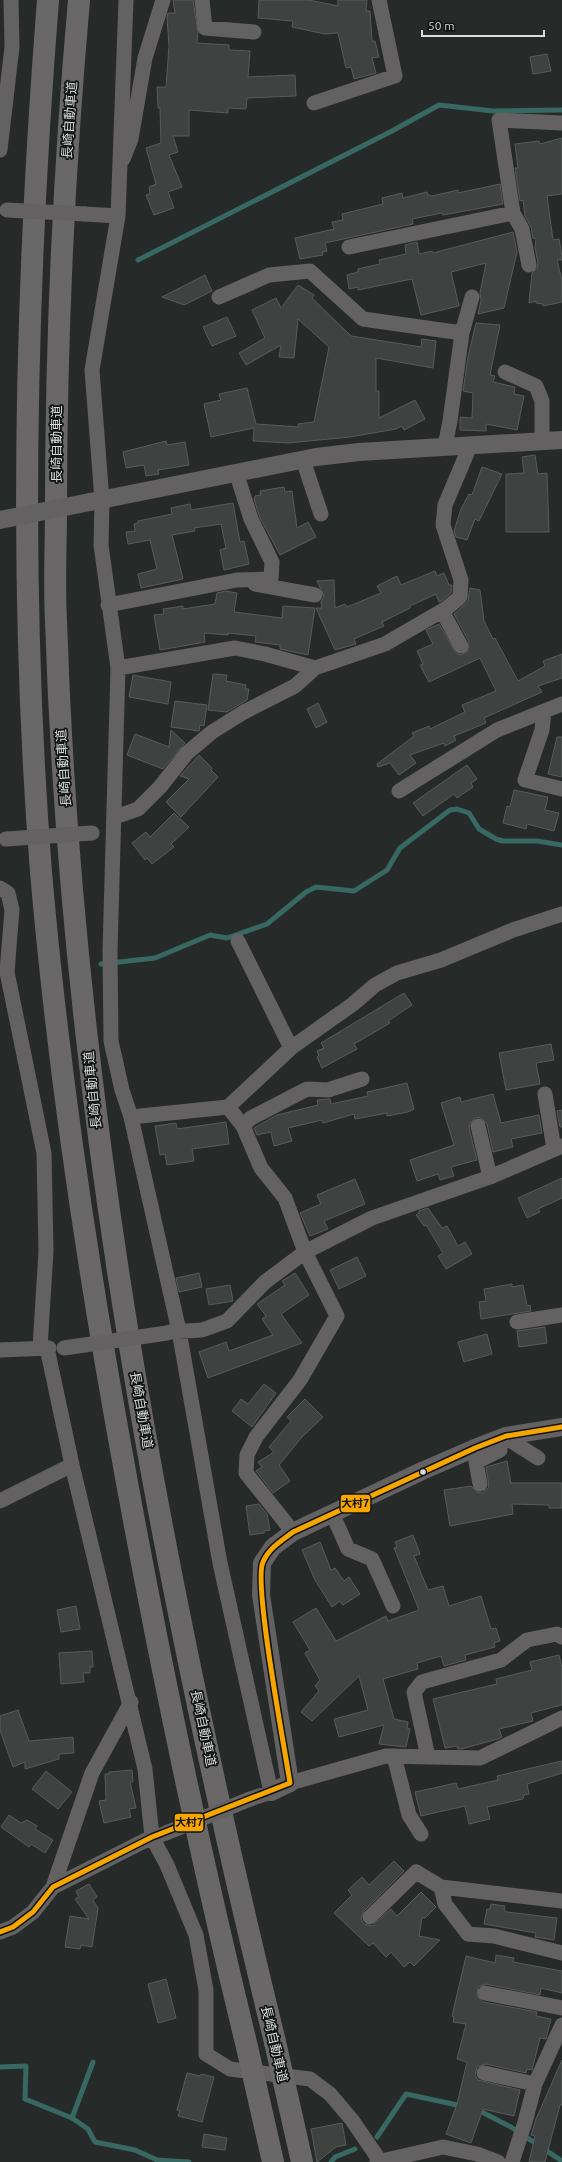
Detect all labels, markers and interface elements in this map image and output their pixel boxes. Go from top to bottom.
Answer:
scale bar [422,12,544,38]
text: 50 m [428,19,455,32]
street label: 長崎自動車道 [59,81,79,159]
street label: 長崎自動車道 [49,405,63,483]
street label: 長崎自動車道 [53,729,73,807]
street label: 長崎自動車道 [81,1050,103,1130]
street label: 長崎自動車道 [128,1370,156,1450]
unlabelled marker [418,1467,428,1477]
line badge: 大村7 [340,1494,371,1513]
text: 大村7 [341,1497,369,1509]
street label: 長崎自動車道 [189,1688,219,1768]
line badge: 大村7 [174,1813,204,1832]
text: 大村7 [175,1816,203,1828]
street label: 長崎自動車道 [259,2004,291,2084]

